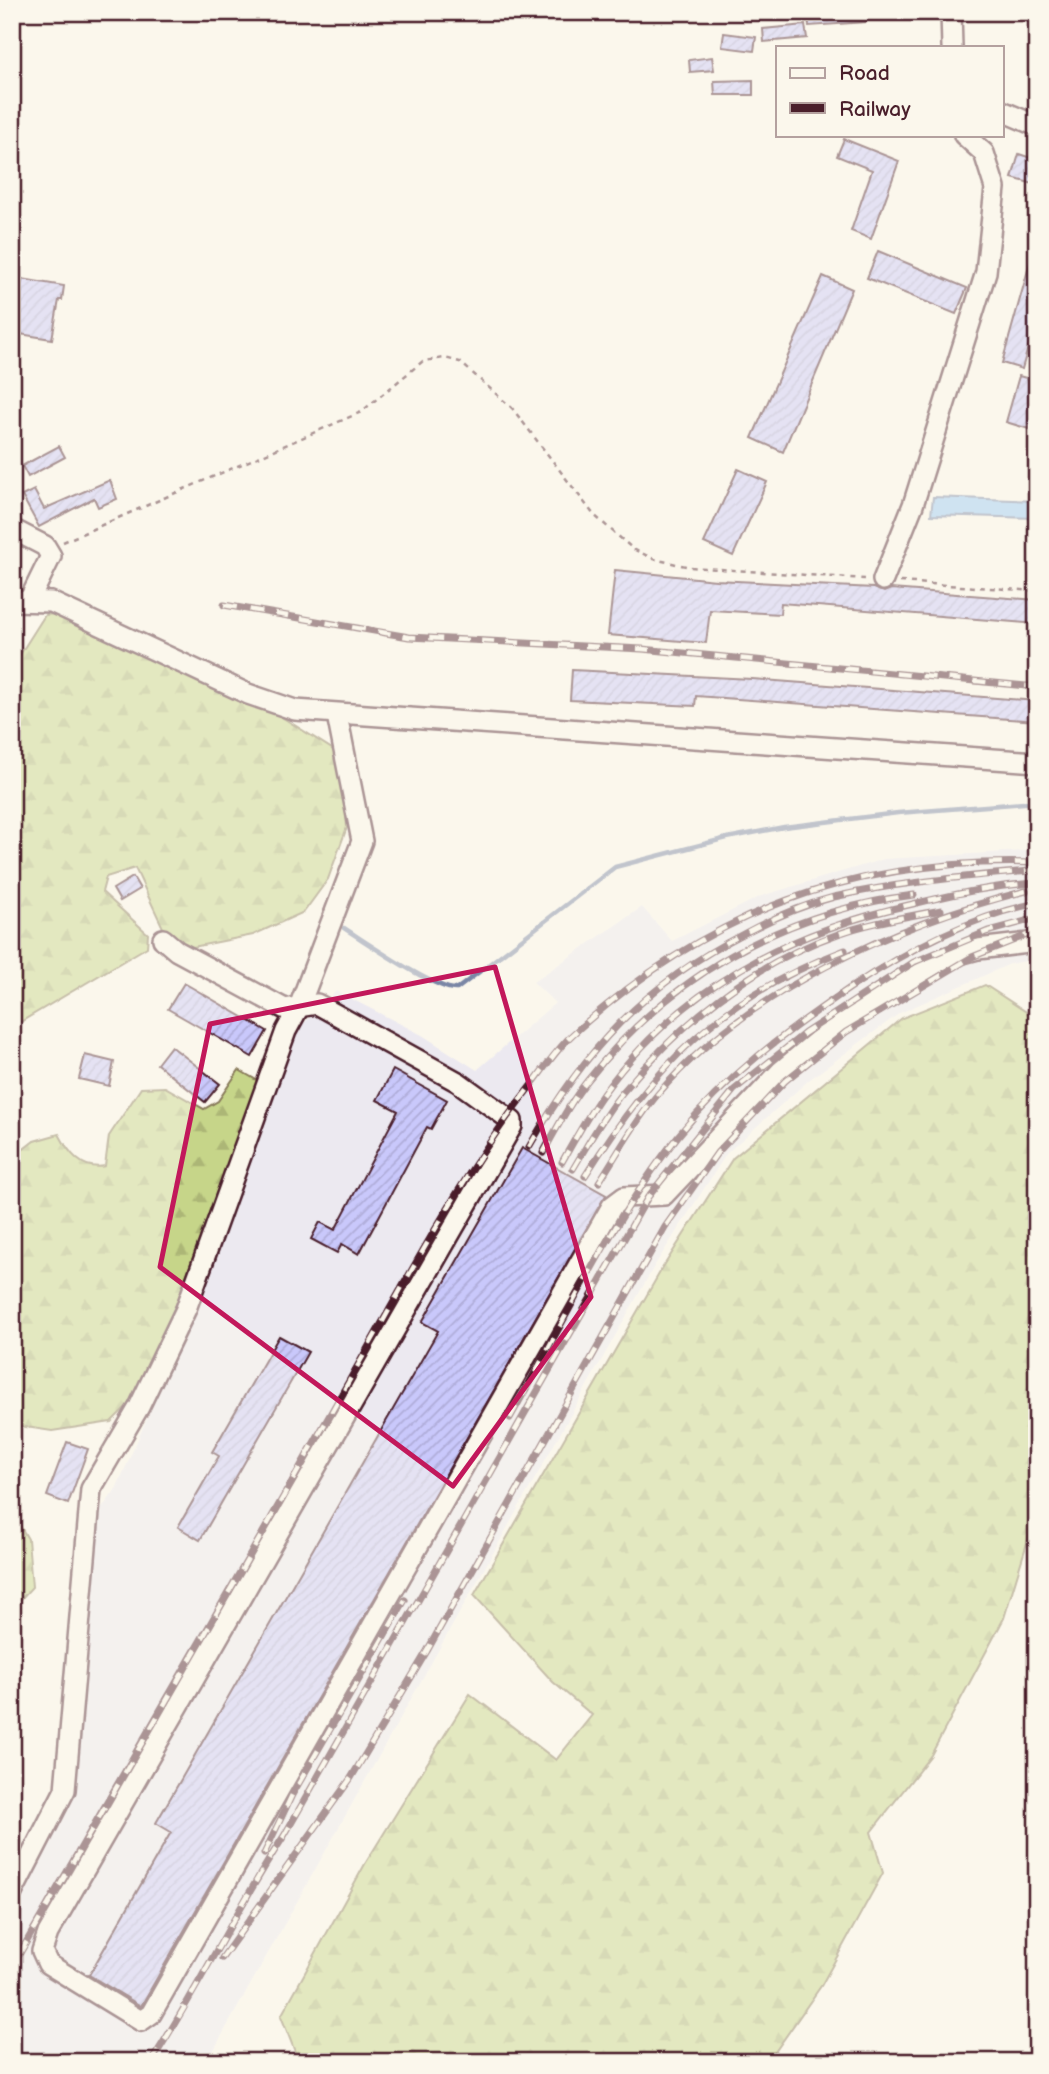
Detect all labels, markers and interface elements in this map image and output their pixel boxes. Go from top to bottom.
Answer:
legend [776,46,1004,136]
text: Road [839,61,890,86]
text: Railway [839,97,911,122]

